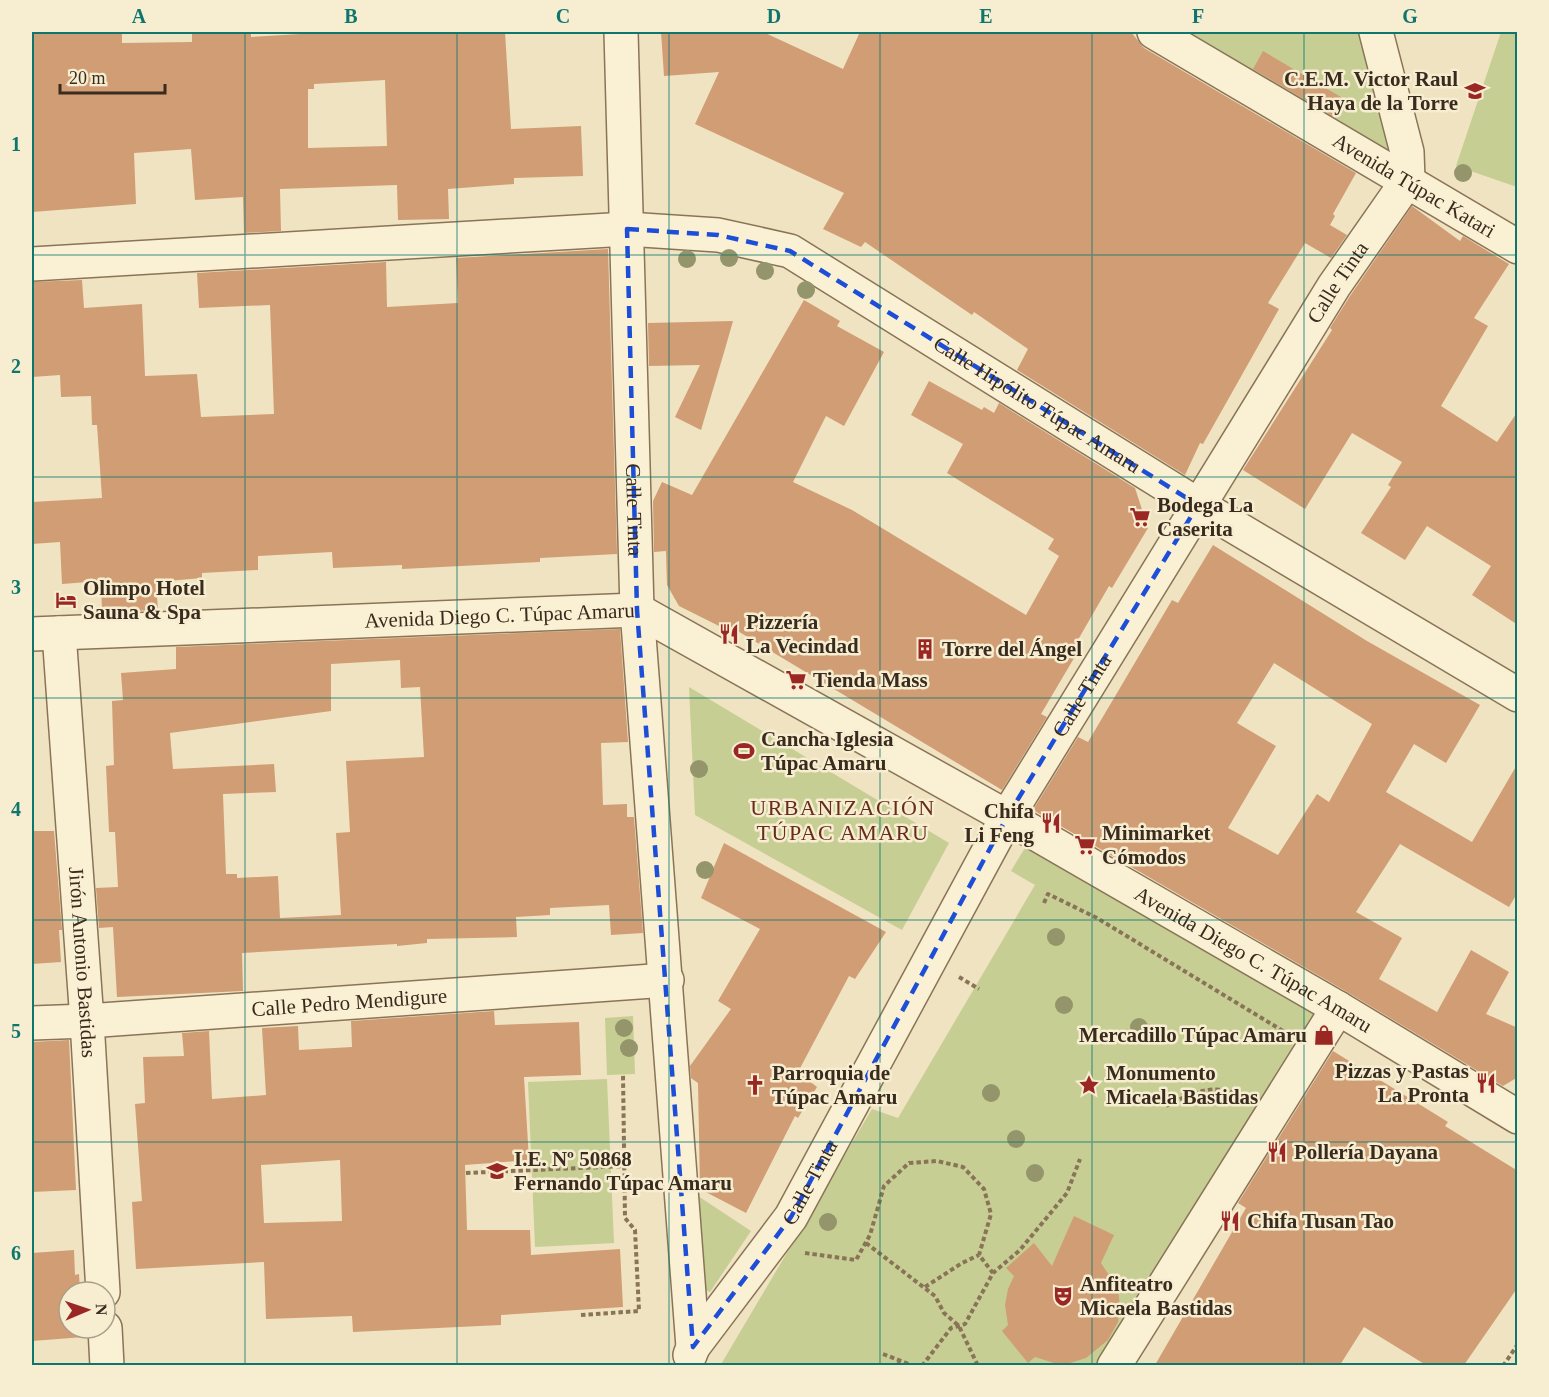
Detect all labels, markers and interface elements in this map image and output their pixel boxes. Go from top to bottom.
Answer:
text: A [132,5,147,27]
text: B [344,5,358,27]
text: C [556,5,570,27]
text: D [767,5,781,27]
text: E [979,5,993,27]
text: F [1192,5,1204,27]
text: G [1402,5,1418,27]
scale bar [60,57,165,95]
place label: C.E.M. Victor Raul Haya de la Torre [1284,67,1458,115]
text: 20 m [69,68,106,88]
school or university icon: C.E.M. Victor Raul Haya de la Torre [1463,79,1487,103]
street label: Avenida Túpac Katari [1328,128,1500,243]
text: 1 [11,133,21,155]
street label: Calle Tinta [1302,236,1374,328]
street label: Calle Hipólito Túpac Amaru [929,331,1145,479]
text: 2 [11,355,21,377]
street label: Calle Tinta [621,463,648,557]
place label: Bodega La Caserita [1157,493,1254,541]
supermarket icon: Bodega La Caserita [1128,505,1152,529]
text: 3 [11,576,21,598]
place label: Olimpo Hotel Sauna & Spa [83,576,205,624]
hotel icon: Olimpo Hotel Sauna & Spa [54,588,78,612]
street label: Avenida Diego C. Túpac Amaru [364,598,636,633]
place label: Pizzería La Vecindad [746,610,859,658]
restaurant icon: Pizzería La Vecindad [717,622,741,646]
building icon: Torre del Ángel [913,637,937,661]
place label: Torre del Ángel [942,637,1082,661]
street label: Calle Tinta [1047,649,1117,741]
supermarket icon: Tienda Mass [784,668,808,692]
place label: Tienda Mass [813,668,928,692]
place label: Cancha Iglesia Túpac Amaru [761,727,894,775]
sports icon: Cancha Iglesia Túpac Amaru [732,739,756,763]
district label: URBANIZACIÓN TÚPAC AMARU [750,795,936,845]
text: 4 [11,798,21,820]
place label: Chifa Li Feng [965,799,1034,847]
restaurant icon: Chifa Li Feng [1039,811,1063,835]
place label: Minimarket Cómodos [1102,821,1210,869]
supermarket icon: Minimarket Cómodos [1073,833,1097,857]
street label: Jirón Antonio Bastidas [64,866,101,1058]
street label: Avenida Diego C. Túpac Amaru [1130,881,1377,1038]
street label: Calle Pedro Mendigure [251,984,448,1021]
text: 5 [11,1020,21,1042]
place label: Mercadillo Túpac Amaru [1079,1023,1307,1047]
shop icon: Mercadillo Túpac Amaru [1312,1023,1336,1047]
place label: Pizzas y Pastas La Pronta [1335,1059,1469,1107]
place label: Parroquia de Túpac Amaru [772,1061,898,1109]
place label: Monumento Micaela Bastidas [1106,1061,1258,1109]
restaurant icon: Pizzas y Pastas La Pronta [1474,1071,1498,1095]
church icon: Parroquia de Túpac Amaru [743,1073,767,1097]
place icon: Monumento Micaela Bastidas [1077,1073,1101,1097]
street label: Calle Tinta [777,1135,843,1230]
restaurant icon: Pollería Dayana [1265,1140,1289,1164]
place label: Pollería Dayana [1294,1140,1439,1164]
place label: I.E. Nº 50868 Fernando Túpac Amaru [514,1147,732,1195]
school or university icon: I.E. Nº 50868 Fernando Túpac Amaru [485,1159,509,1183]
restaurant icon: Chifa Tusan Tao [1218,1209,1242,1233]
place label: Chifa Tusan Tao [1247,1209,1394,1233]
text: 6 [11,1242,21,1264]
place label: Anfiteatro Micaela Bastidas [1080,1272,1232,1320]
north arrow [57,1280,117,1340]
theatre icon: Anfiteatro Micaela Bastidas [1051,1284,1075,1308]
text: N [93,1303,110,1316]

